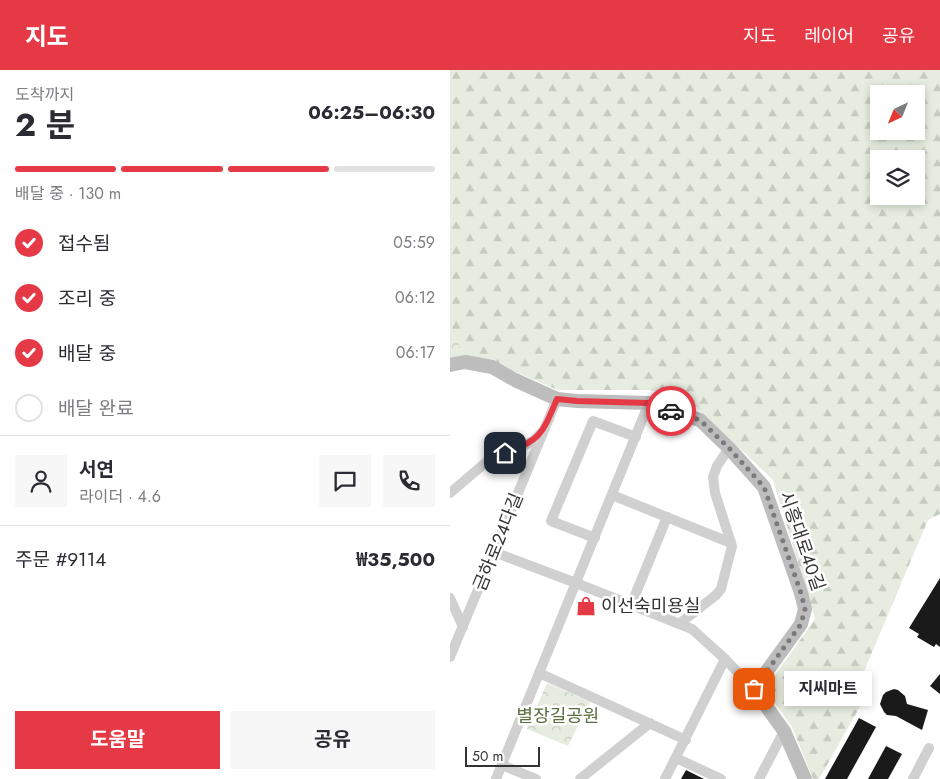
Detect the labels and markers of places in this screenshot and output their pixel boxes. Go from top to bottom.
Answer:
pin [484,432,526,474]
place label: 이선숙미용실 [601,593,700,619]
shop icon: 이선숙미용실 [575,595,597,617]
pin [733,668,775,710]
callout: 지씨마트 [784,672,872,706]

